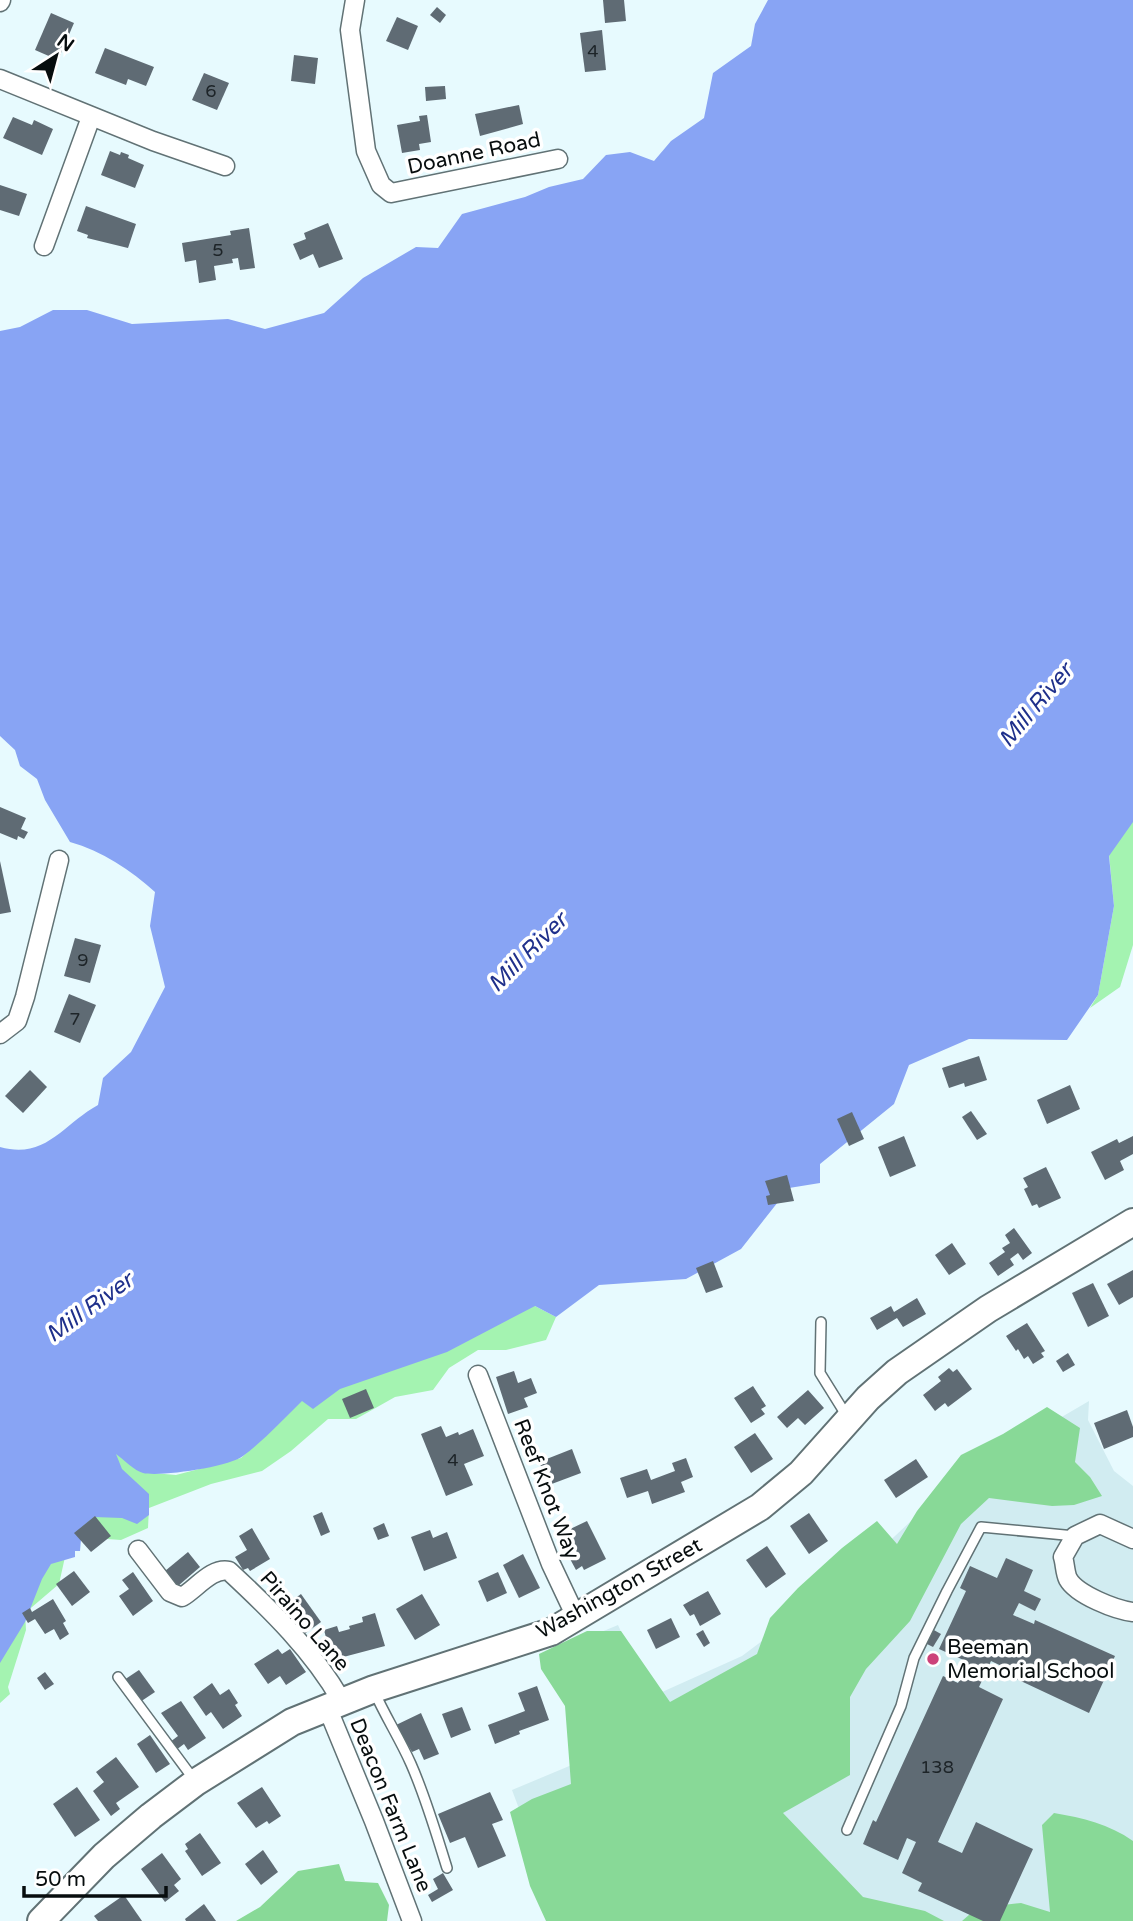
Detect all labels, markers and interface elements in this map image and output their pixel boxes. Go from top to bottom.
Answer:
north arrow [21,21,91,91]
text: N [53,30,78,56]
house number: 4 [587,40,599,62]
house number: 6 [205,80,217,102]
street label: Doanne Road [405,127,543,180]
house number: 5 [212,239,224,261]
water label: Mill River [993,655,1081,753]
water label: Mill River [482,905,576,998]
house number: 9 [77,949,89,971]
house number: 7 [69,1008,81,1030]
water label: Mill River [40,1265,141,1349]
street label: Reef Knot Way [508,1415,585,1563]
house number: 4 [447,1449,459,1471]
street label: Washington Street [532,1533,706,1644]
street label: Piraino Lane [255,1566,355,1676]
place label: Beeman Memorial School [947,1635,1114,1684]
marker: Beeman Memorial School [925,1651,941,1667]
street label: Deacon Farm Lane [344,1715,437,1896]
house number: 138 [920,1756,954,1778]
scale bar [24,1854,166,1898]
text: 50 m [35,1867,86,1892]

